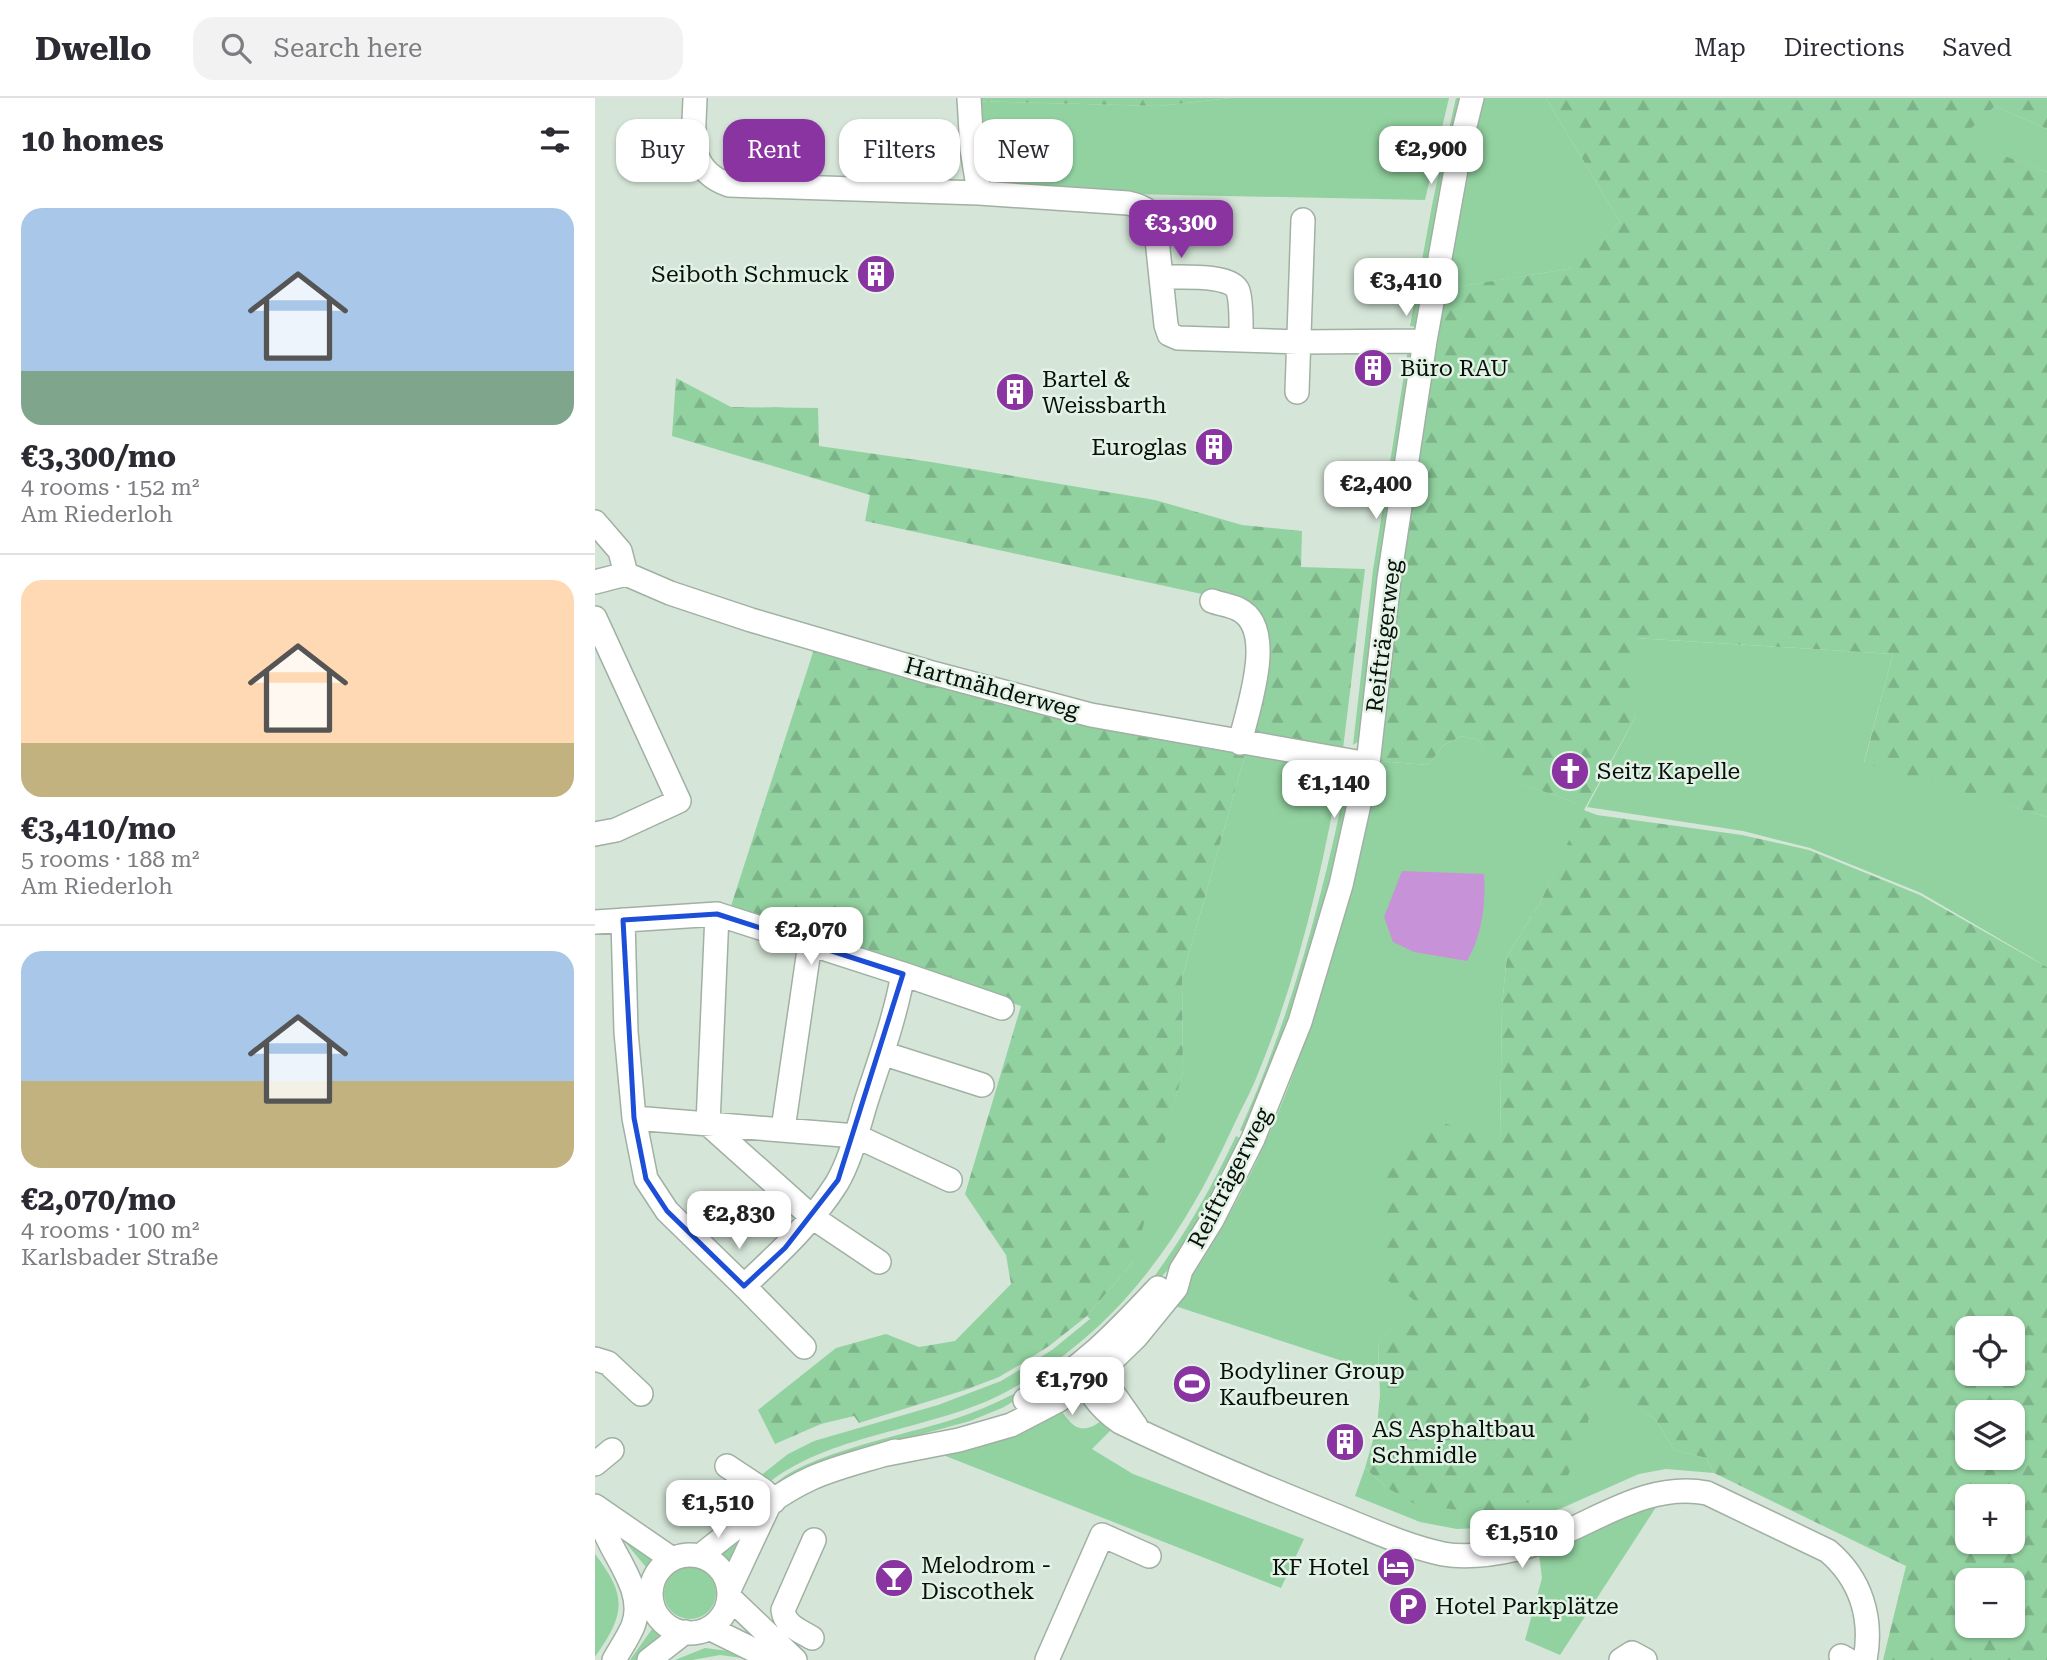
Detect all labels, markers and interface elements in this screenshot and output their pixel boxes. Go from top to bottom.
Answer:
search box [193,17,683,80]
text: Dwello [35,29,151,68]
icon: search [217,29,255,67]
text: Search here [273,33,422,63]
text: Map [1694,34,1746,62]
text: Directions [1784,34,1904,62]
text: Saved [1942,34,2012,62]
chip: Buy [616,119,709,182]
chip: Rent [723,119,825,182]
chip: Filters [839,119,960,182]
chip: New [974,119,1073,182]
icon: filters [536,121,574,159]
text: 10 homes [21,123,164,158]
pin: €2,900 [1374,126,1488,186]
text: €2,900 [1395,135,1467,162]
pin: €3,300 [1124,200,1238,260]
text: €3,300 [1145,209,1217,236]
icon: home [235,253,361,379]
building icon: Seiboth Schmuck [855,253,897,295]
pin: €3,410 [1349,258,1463,318]
place label: Seiboth Schmuck [651,261,849,288]
text: €3,410 [1370,267,1442,294]
building icon: Büro RAU [1352,347,1394,389]
place label: Büro RAU [1400,355,1509,382]
place label: Bartel & Weissbarth [1042,366,1167,419]
building icon: Bartel & Weissbarth [994,371,1036,413]
building icon: Euroglas [1193,426,1235,468]
place label: Euroglas [1091,434,1187,461]
text: €3,300/mo [21,439,176,474]
pin: €2,400 [1319,462,1433,521]
text: €2,400 [1340,470,1412,497]
text: 4 rooms · 152 m² [21,474,199,501]
text: Am Riederloh [21,501,173,528]
street label: Reifträgerweg [1361,558,1407,714]
icon: home [235,625,361,751]
street label: Hartmähderweg [902,652,1082,724]
church icon: Seitz Kapelle [1549,750,1591,792]
place label: Seitz Kapelle [1597,758,1740,785]
pin: €1,140 [1277,760,1391,820]
text: €1,140 [1298,769,1370,796]
text: €3,410/mo [21,811,176,846]
text: 5 rooms · 188 m² [21,846,199,873]
text: Am Riederloh [21,873,173,900]
pin: €2,070 [754,908,868,967]
text: €2,070 [775,916,847,943]
icon: home [235,996,361,1122]
street label: Reifträgerweg [1183,1103,1277,1253]
text: €2,070/mo [21,1182,176,1217]
pin: €2,830 [682,1192,796,1251]
text: €2,830 [703,1200,775,1227]
text: 4 rooms · 100 m² [21,1217,199,1244]
text: Karlsbader Straße [21,1244,218,1271]
map controls [1955,1316,2025,1638]
button: locate [1955,1316,2025,1386]
pin: €1,790 [1015,1358,1129,1417]
place label: Bodyliner Group Kaufbeuren [1219,1358,1405,1411]
sports icon: Bodyliner Group Kaufbeuren [1171,1363,1213,1405]
text: €1,790 [1036,1366,1108,1393]
button: layers [1955,1400,2025,1470]
place label: AS Asphaltbau Schmidle [1372,1416,1535,1469]
building icon: AS Asphaltbau Schmidle [1324,1421,1366,1463]
pin: €1,510 [661,1480,775,1540]
button: + [1955,1484,2025,1554]
text: €1,510 [682,1489,754,1516]
pin: €1,510 [1465,1510,1579,1570]
text: €1,510 [1486,1519,1558,1546]
hotel icon: KF Hotel [1375,1546,1417,1588]
place label: Melodrom - Discothek [921,1552,1051,1605]
place label: KF Hotel [1272,1554,1369,1581]
bar icon: Melodrom - Discothek [873,1557,915,1599]
button: − [1955,1568,2025,1638]
parking icon: Hotel Parkplätze [1387,1585,1429,1627]
place label: Hotel Parkplätze [1435,1593,1619,1620]

